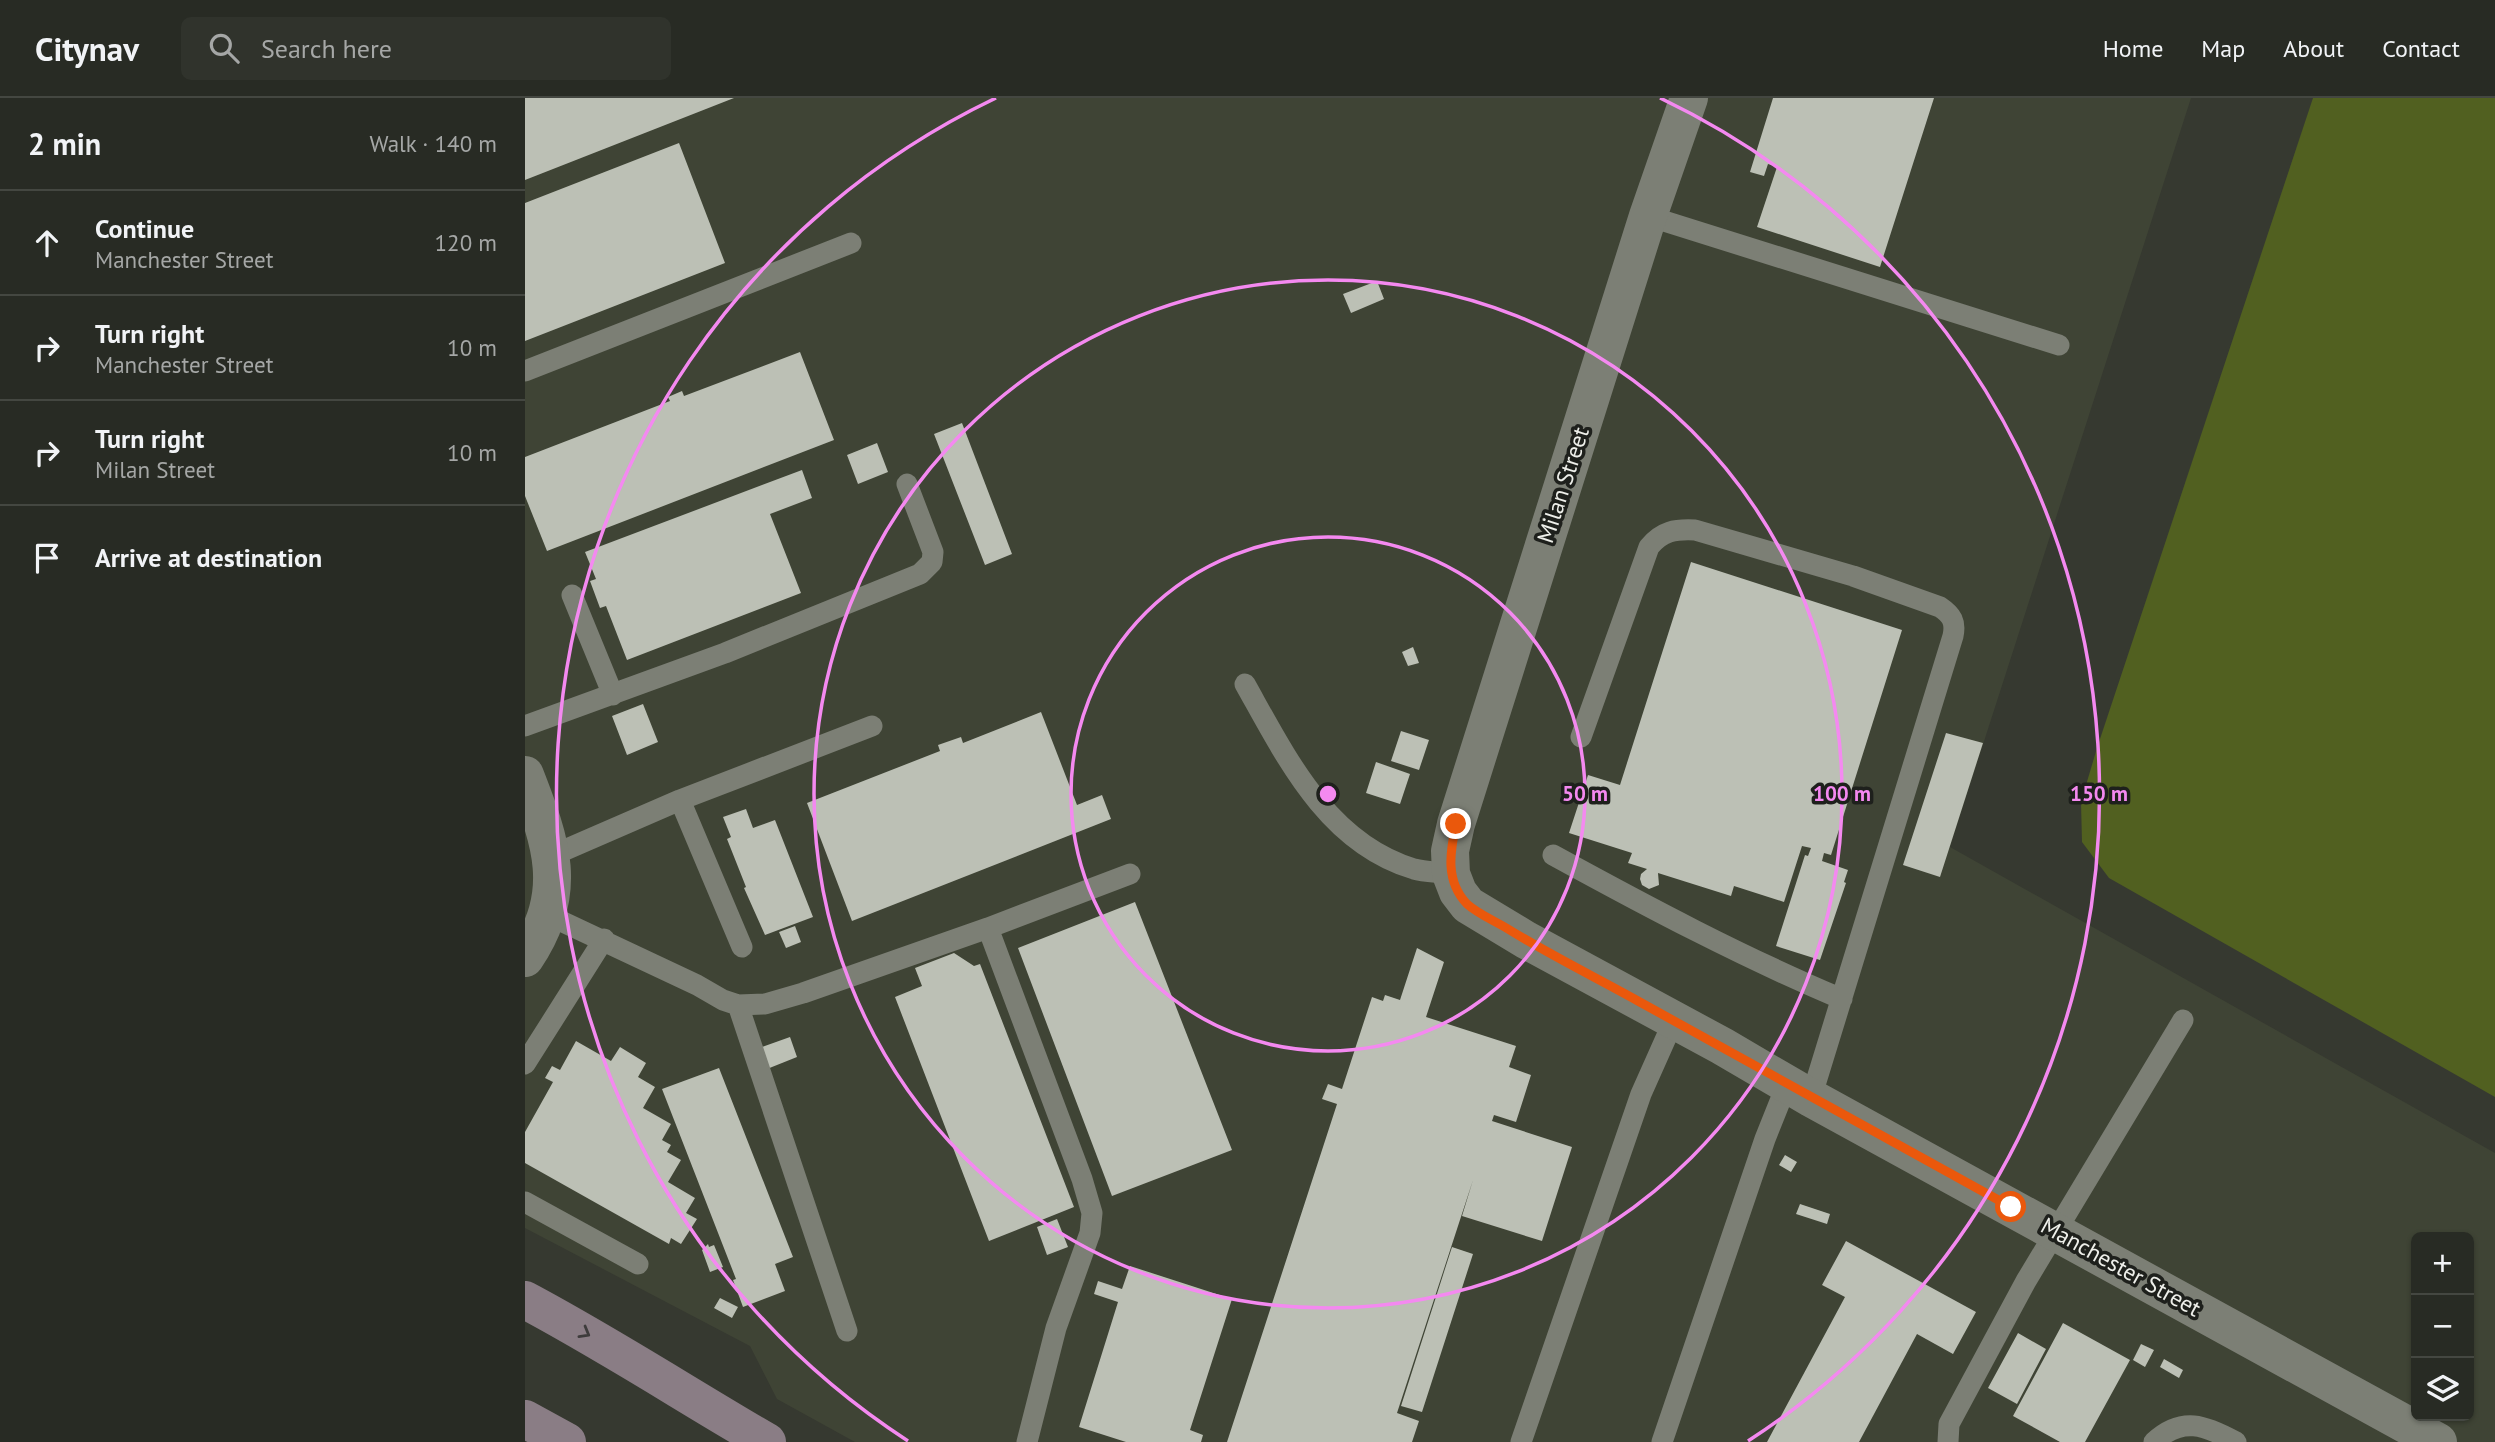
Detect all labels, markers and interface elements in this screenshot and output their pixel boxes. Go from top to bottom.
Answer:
search box [181,17,671,80]
text: Citynav [35,27,139,70]
icon: search [205,29,243,67]
text: Search here [261,32,392,65]
text: Home [2103,33,2163,64]
text: Map [2201,33,2245,64]
text: About [2283,33,2344,64]
text: Contact [2382,33,2460,64]
text: 2 min [28,124,101,163]
text: Walk · 140 m [370,129,497,158]
text: Continue [95,212,194,245]
icon: ahead [28,224,66,262]
text: 120 m [435,228,497,257]
text: Manchester Street [95,245,273,274]
text: Turn right [95,317,204,350]
icon: right [28,329,66,367]
text: 10 m [447,333,497,362]
text: Manchester Street [95,350,273,379]
text: Turn right [95,422,204,455]
street label: Milan Street [1530,423,1595,546]
icon: right [28,434,66,472]
text: 10 m [447,438,497,467]
text: Milan Street [95,455,215,484]
icon: arrive [28,539,66,577]
text: Arrive at destination [95,541,322,574]
text: 50 m [1562,780,1608,807]
text: 100 m [1813,780,1871,807]
text: 150 m [2070,780,2128,807]
centre of rings [1316,782,1340,806]
route end [1440,808,1471,839]
route start [1995,1191,2026,1222]
street label: Manchester Street [2036,1211,2206,1323]
map controls [2411,1232,2474,1421]
button: + [2411,1232,2474,1295]
button: − [2411,1295,2474,1358]
one-way arrow [577,1324,590,1337]
button: layers [2411,1358,2474,1421]

